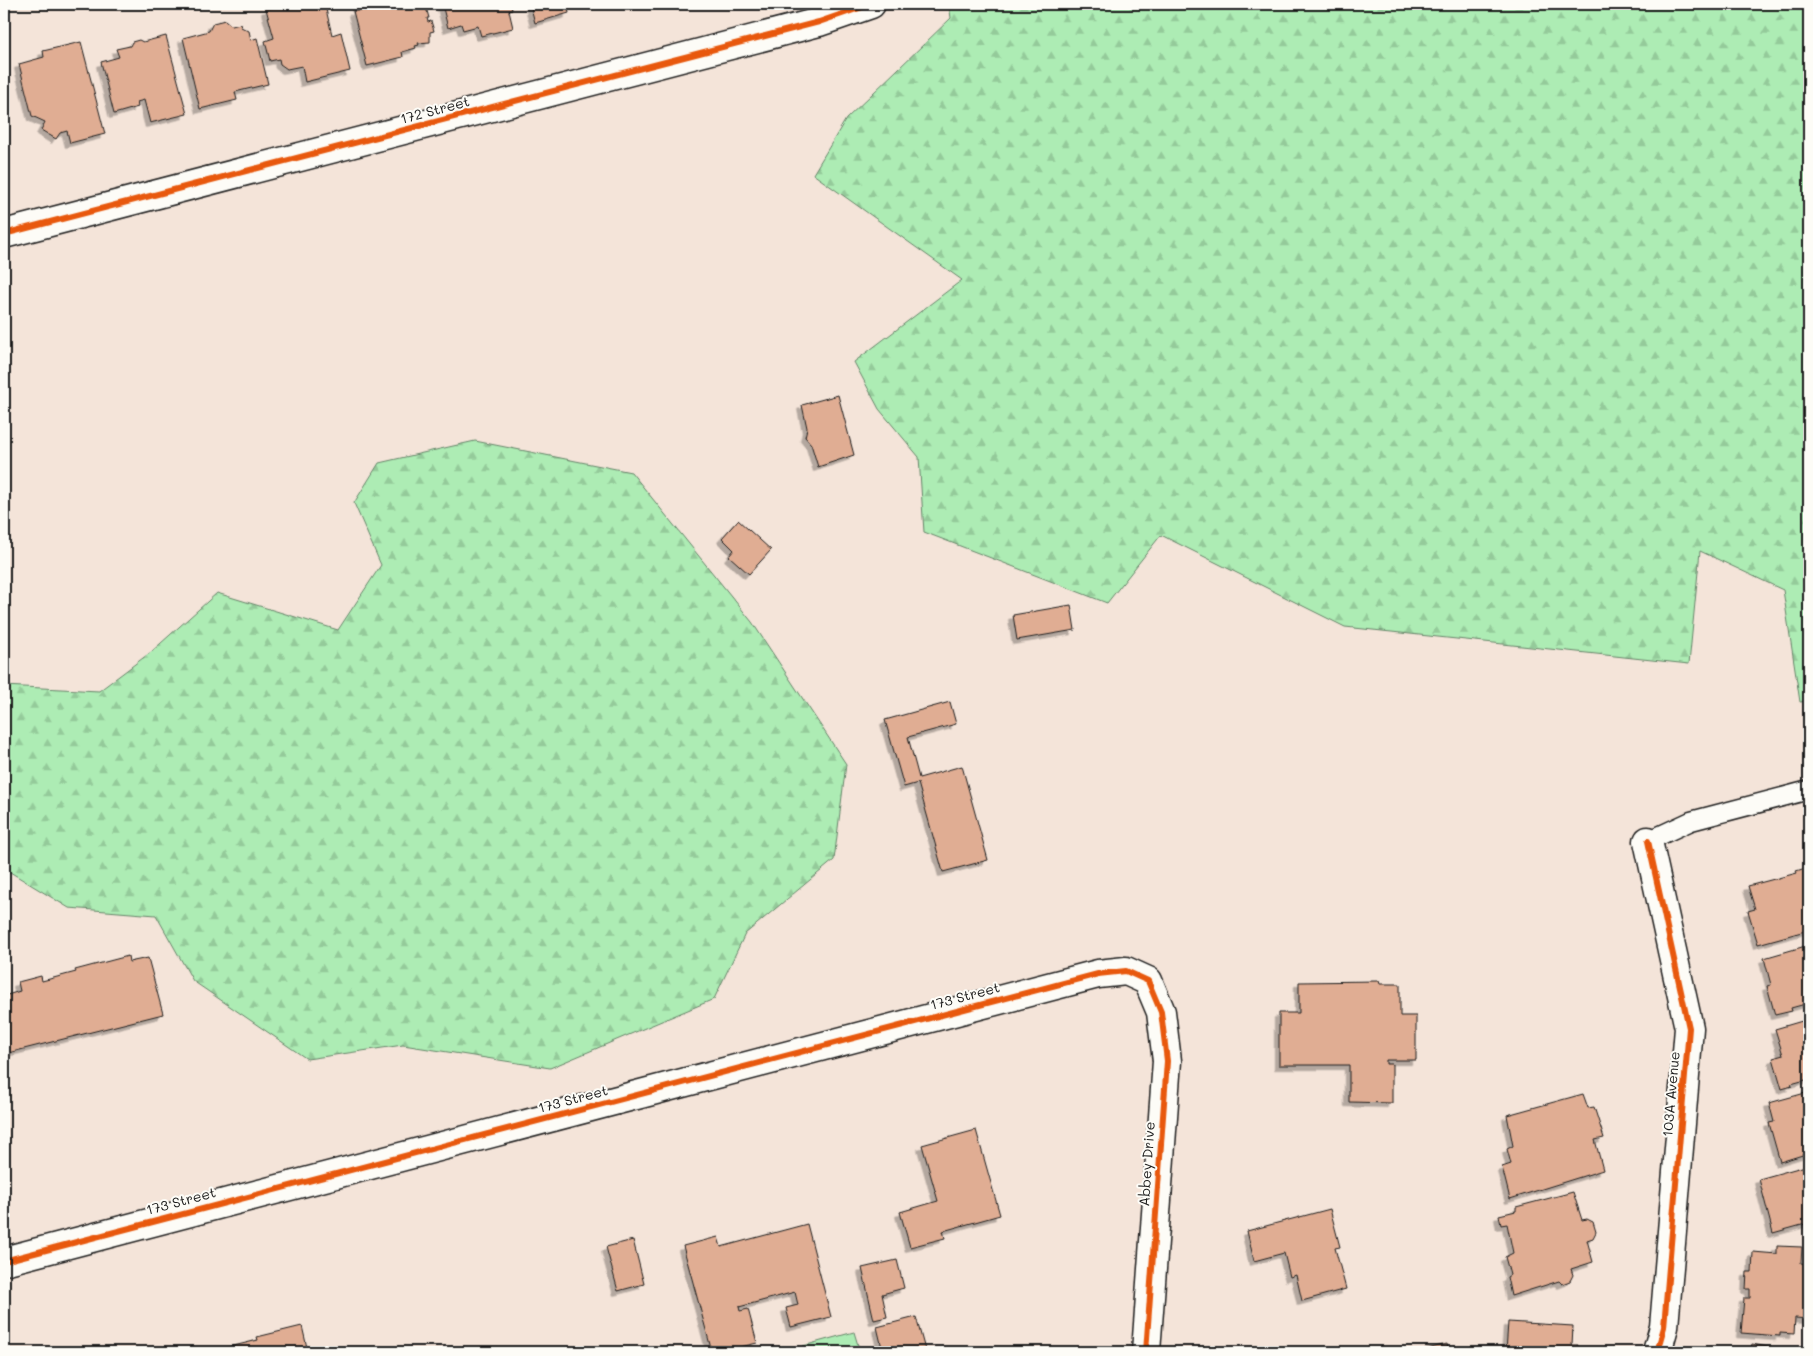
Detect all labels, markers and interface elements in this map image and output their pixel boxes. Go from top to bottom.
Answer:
street label: 172 Street [398,91,472,128]
street label: 173 Street [928,977,1002,1014]
street label: 103A Avenue [1657,1050,1684,1137]
street label: 173 Street [536,1080,610,1117]
street label: Abbey Drive [1134,1121,1159,1207]
street label: 173 Street [144,1182,218,1219]

